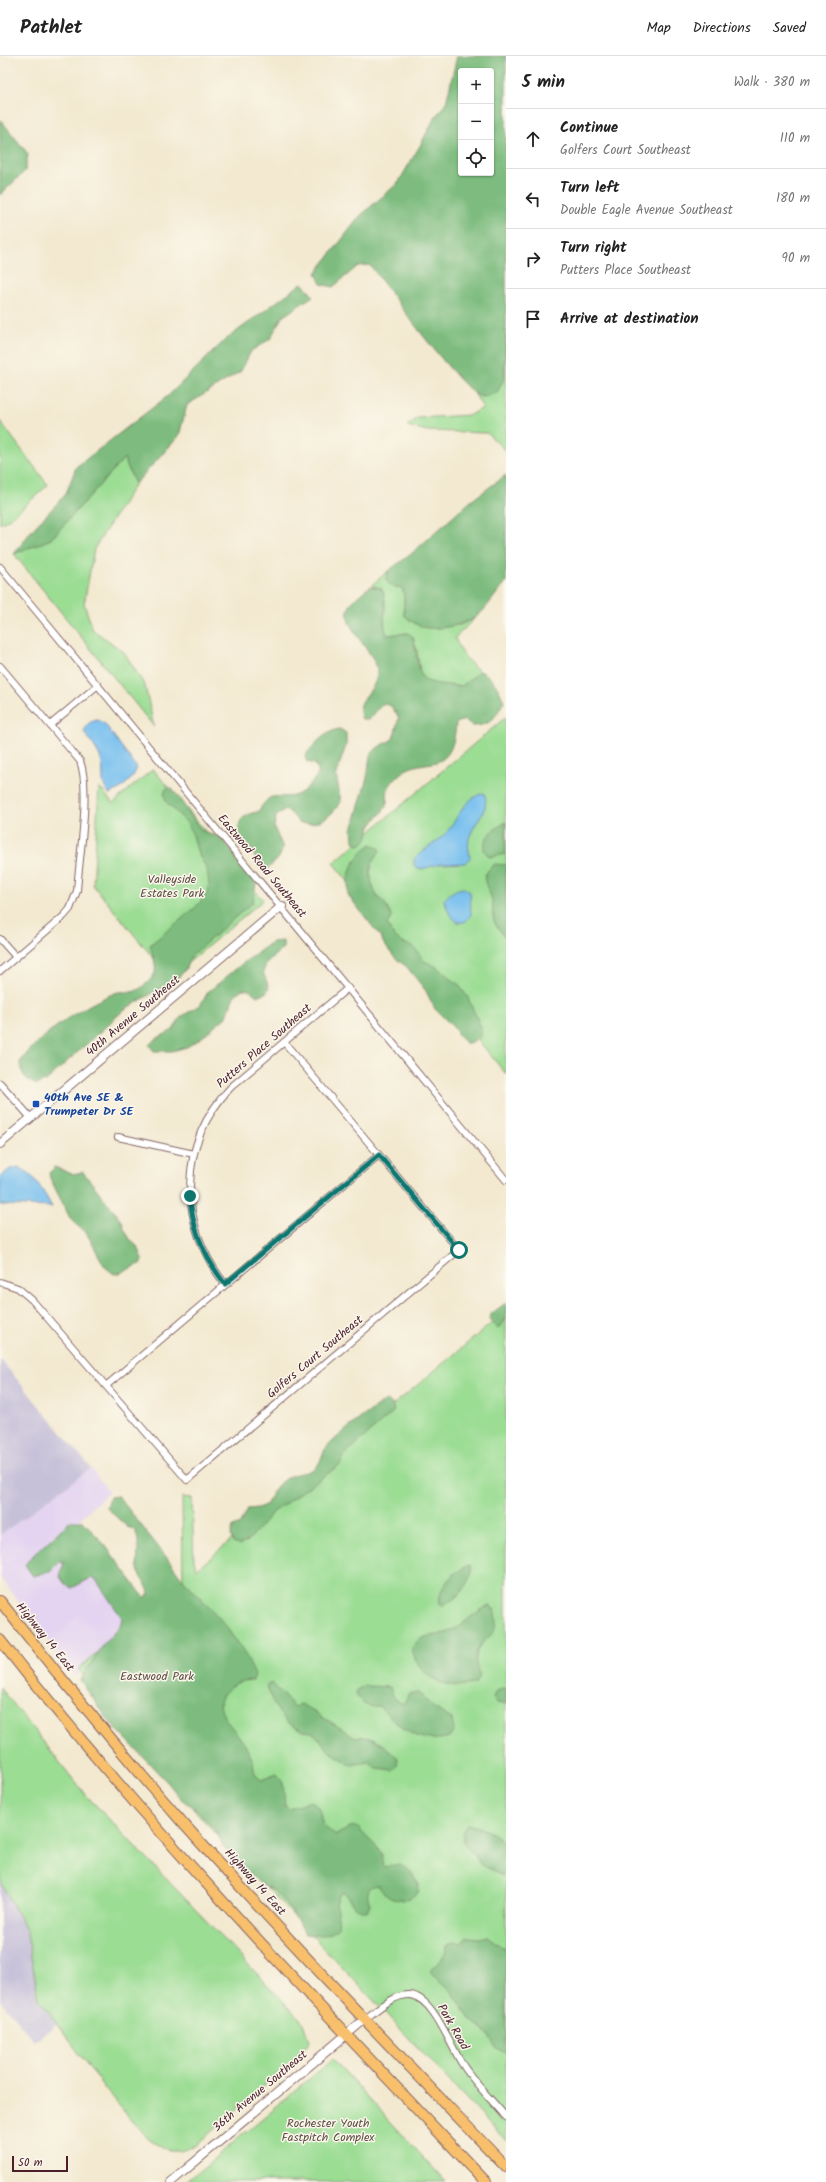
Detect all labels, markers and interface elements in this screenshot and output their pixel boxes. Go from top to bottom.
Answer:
text: Pathlet [20,13,82,43]
text: Map [646,17,671,39]
text: Directions [693,17,751,39]
text: Saved [773,17,806,39]
map controls [458,68,494,176]
button: + [458,68,494,104]
text: 5 min [522,69,565,96]
text: Walk · 380 m [734,72,810,93]
button: − [458,104,494,140]
text: Continue [560,116,618,140]
icon: ahead [522,128,544,150]
text: 110 m [780,128,810,149]
button: locate [458,140,494,176]
text: Golfers Court Southeast [560,140,691,161]
text: Turn left [560,176,620,200]
icon: left [522,188,544,210]
text: 180 m [776,188,810,209]
text: Double Eagle Avenue Southeast [560,200,733,221]
text: Turn right [560,236,627,260]
icon: right [522,248,544,270]
text: 90 m [782,248,810,269]
text: Putters Place Southeast [560,260,691,281]
text: Arrive at destination [560,307,699,331]
icon: arrive [522,308,544,330]
street label: Eastwood Road Southeast [213,810,311,922]
park label: Valleyside Estates Park [140,870,204,903]
street label: 40th Avenue Southeast [82,971,185,1061]
street label: Putters Place Southeast [212,999,316,1093]
place label: 40th Ave SE & Trumpeter Dr SE [44,1088,135,1121]
marker: 40th Ave SE & Trumpeter Dr SE [31,1099,41,1109]
route end [181,1187,199,1205]
route start [450,1241,468,1259]
street label: Golfers Court Southeast [263,1311,368,1403]
street label: Highway 14 East [11,1598,79,1676]
park label: Eastwood Park [120,1667,194,1686]
street label: Highway 14 East [220,1844,291,1920]
street label: Park Road [432,2000,474,2055]
street label: 36th Avenue Southeast [208,2045,312,2137]
park label: Rochester Youth Fastpitch Complex [282,2114,375,2147]
scale bar [12,2154,68,2173]
text: 50 m [18,2154,43,2172]

